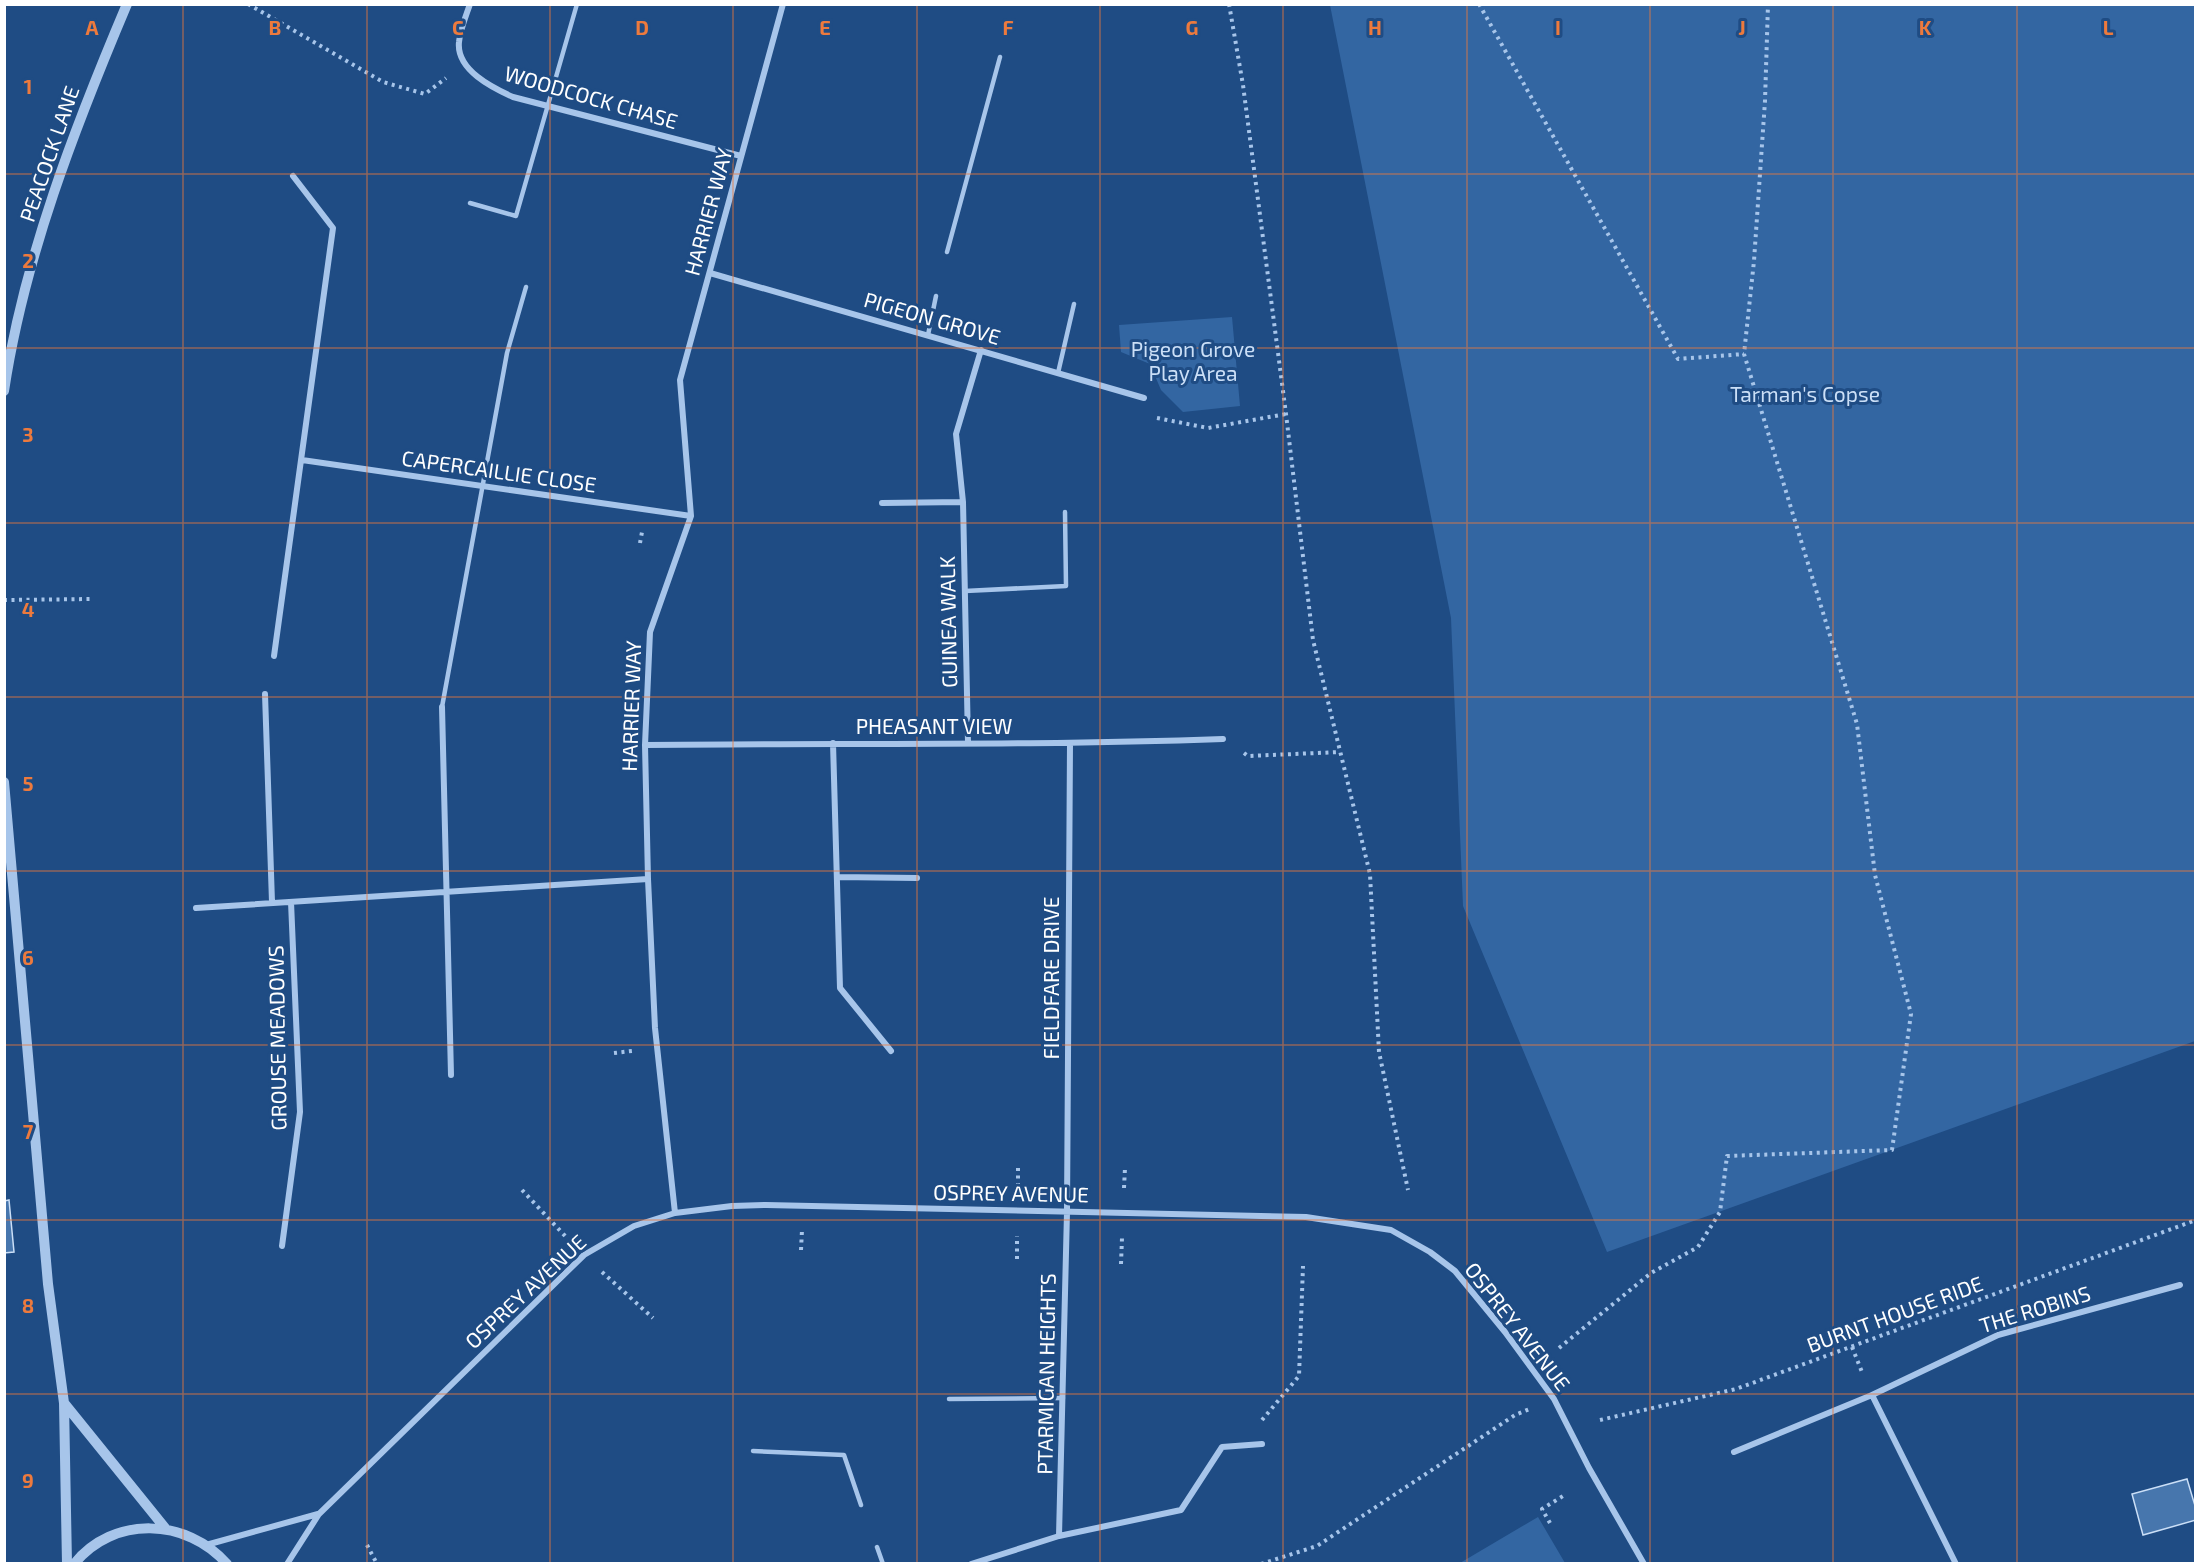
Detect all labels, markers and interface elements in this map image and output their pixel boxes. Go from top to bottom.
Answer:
text: A [85,15,99,39]
text: B [269,15,281,39]
text: C [452,15,464,39]
text: D [635,15,649,39]
text: E [819,15,831,39]
text: F [1002,15,1014,39]
text: G [1186,15,1198,39]
text: H [1368,15,1382,39]
text: I [1555,15,1561,39]
text: J [1738,15,1746,39]
text: K [1919,15,1932,39]
text: L [2103,15,2114,39]
street label: WOODCOCK CHASE [502,60,681,133]
text: 1 [24,74,32,98]
street label: PEACOCK LANE [14,82,84,225]
street label: HARRIER WAY [679,145,737,278]
text: 2 [22,248,34,272]
street label: PIGEON GROVE [861,286,1004,349]
park label: Pigeon Grove Play Area [1131,336,1255,385]
park label: Tarman's Copse [1730,381,1880,406]
text: 3 [22,422,34,446]
street label: CAPERCAILLIE CLOSE [400,444,598,497]
street label: GUINEA WALK [934,555,961,688]
text: 4 [22,597,35,621]
street label: HARRIER WAY [616,640,645,772]
street label: PHEASANT VIEW [856,713,1012,738]
text: 5 [22,771,34,795]
street label: FIELDFARE DRIVE [1038,896,1063,1060]
text: 6 [22,945,34,969]
street label: GROUSE MEADOWS [262,945,291,1131]
text: 7 [23,1119,34,1143]
street label: OSPREY AVENUE [933,1179,1089,1206]
street label: OSPREY AVENUE [459,1229,591,1353]
street label: OSPREY AVENUE [1460,1257,1576,1395]
street label: BURNT HOUSE RIDE [1803,1270,1986,1357]
street label: PTARMIGAN HEIGHTS [1031,1273,1060,1475]
street label: THE ROBINS [1976,1280,2093,1337]
text: 8 [22,1293,34,1317]
text: 9 [22,1468,34,1492]

